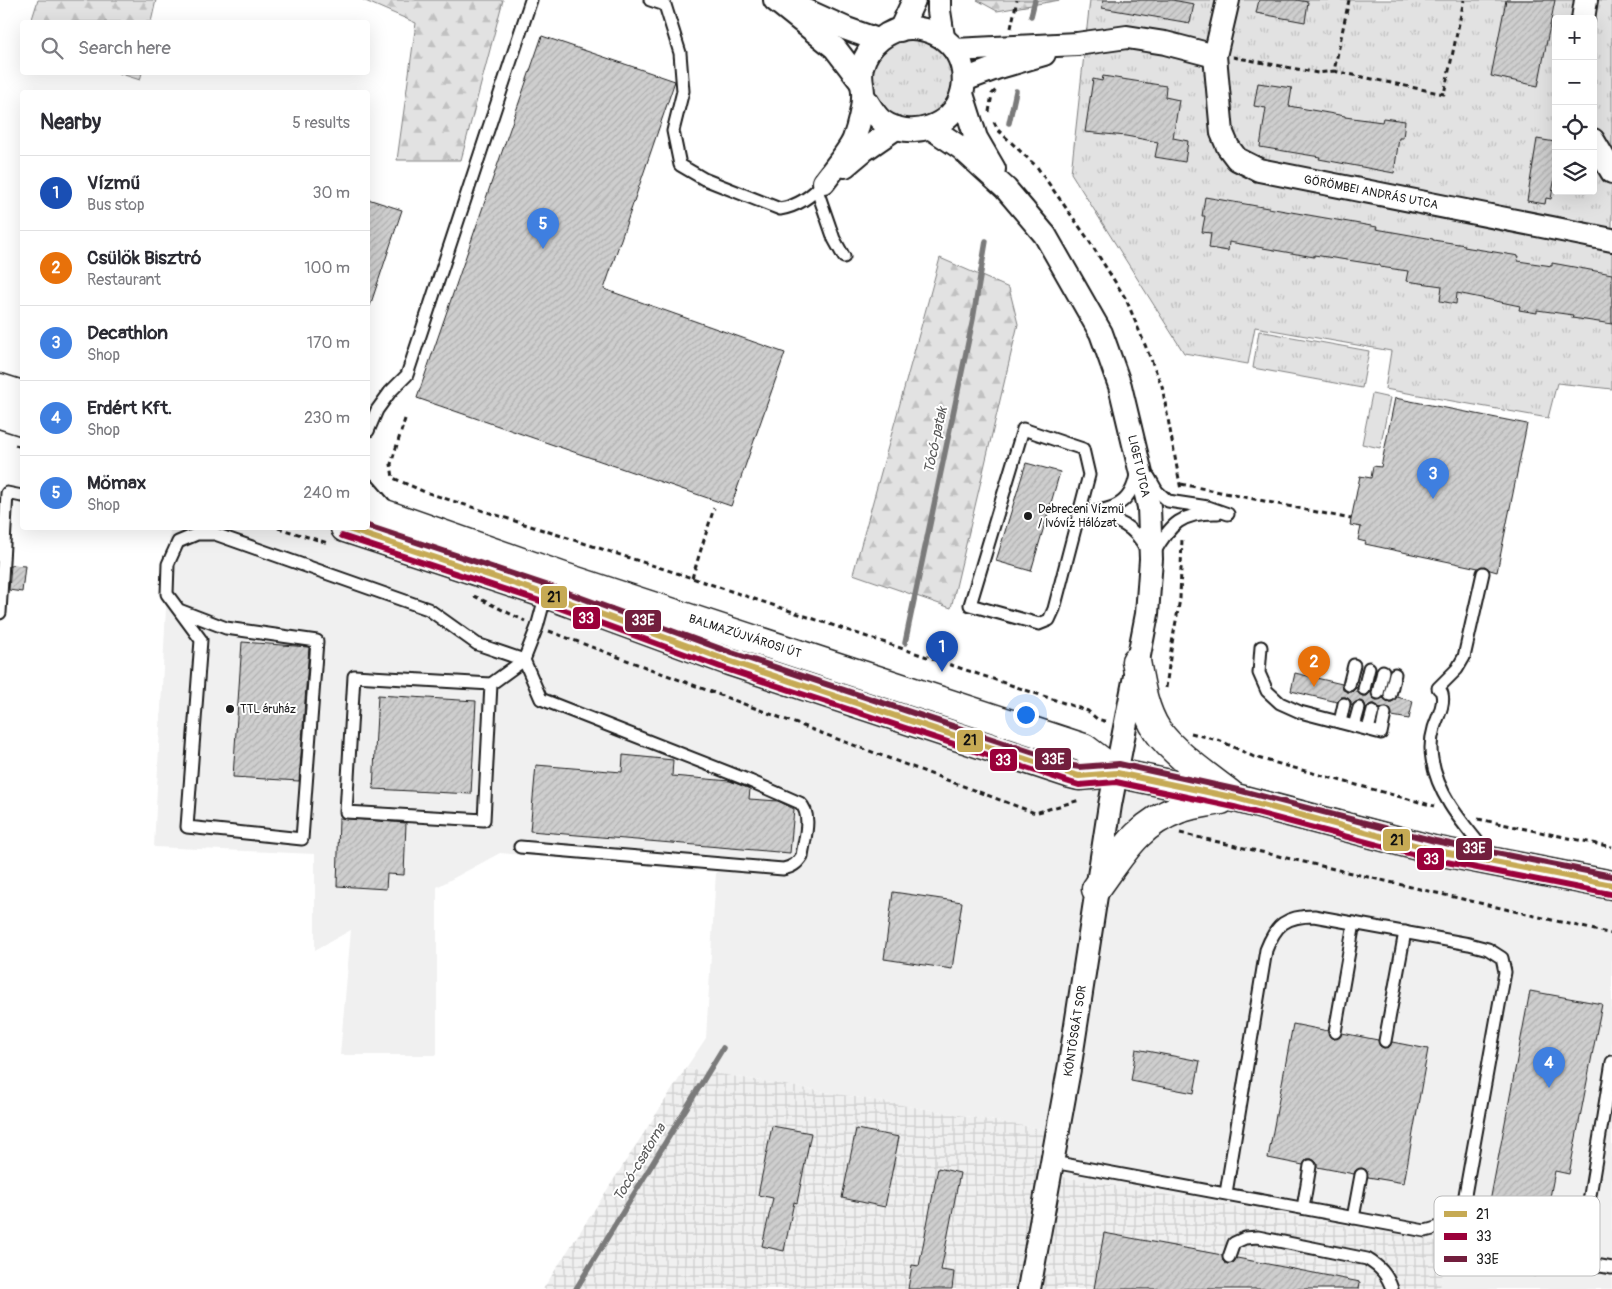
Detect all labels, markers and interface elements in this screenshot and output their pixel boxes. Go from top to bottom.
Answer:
map controls [1552,15,1597,195]
button: + [1552,15,1597,60]
search box [20,20,370,75]
icon: search [38,34,66,62]
text: Search here [78,36,171,60]
button: − [1552,60,1597,105]
button: locate [1552,105,1597,150]
text: Nearby [40,109,101,136]
text: 5 results [292,113,350,133]
button: layers [1552,150,1597,195]
text: Vízmű [87,171,140,195]
street label: GÖRÖMBEI ANDRÁS UTCA [1302,171,1440,213]
text: 1 [53,183,59,203]
text: 30 m [312,183,350,203]
text: Bus stop [87,195,145,215]
pin: 5 [527,208,559,249]
text: Csülök Bisztró [87,246,201,270]
text: 2 [52,258,60,278]
text: 100 m [304,258,350,278]
text: Restaurant [87,270,161,290]
text: Decathlon [87,321,168,345]
text: 3 [52,333,60,353]
text: 170 m [307,333,350,353]
text: Shop [87,345,120,365]
text: Erdért Kft. [87,396,172,420]
water label: Tócó-patak [920,405,951,475]
text: 4 [51,408,61,428]
text: 230 m [304,408,350,428]
text: Shop [87,420,120,440]
street label: LIGET UTCA [1124,434,1153,499]
pin: 3 [1417,458,1449,499]
text: Mömax [87,471,146,495]
text: 5 [52,483,60,503]
text: 240 m [303,483,350,503]
text: Shop [87,495,120,515]
place label: Debreceni Vízmű / Ivóvíz Hálózat [1038,502,1124,531]
marker: Debreceni Vízmű / Ivóvíz Hálózat [1022,510,1034,522]
line badge: 21 [540,585,568,609]
text: 21 [547,589,561,606]
line badge: 33 [572,606,601,630]
line badge: 33E [624,609,662,633]
text: 33 [578,610,594,627]
street label: BALMAZÚJVÁROSI ÚT [687,610,804,662]
text: 33E [632,612,655,629]
pin: 1 [926,631,958,672]
pin: 2 [1298,646,1330,687]
place label: TTL áruház [240,702,296,717]
your location [1013,702,1039,728]
marker: TTL áruház [224,703,236,715]
line badge: 21 [956,729,984,753]
text: 21 [963,732,977,749]
line badge: 33E [1034,747,1072,771]
line badge: 33 [989,748,1018,772]
text: 33E [1042,751,1065,768]
text: 33 [995,752,1011,769]
line badge: 21 [1382,828,1411,852]
text: 21 [1390,832,1404,849]
line badge: 33E [1455,837,1493,861]
text: 33E [1463,840,1486,857]
line badge: 33 [1416,847,1445,871]
text: 33 [1423,851,1439,868]
street label: KÖNTÖSGÁT SOR [1060,984,1090,1078]
pin: 4 [1533,1047,1565,1088]
water label: Tocó-csatorna [610,1119,670,1204]
legend [1434,1196,1600,1276]
text: 21 [1476,1206,1489,1223]
text: 33 [1476,1228,1492,1245]
text: 33E [1476,1251,1499,1268]

